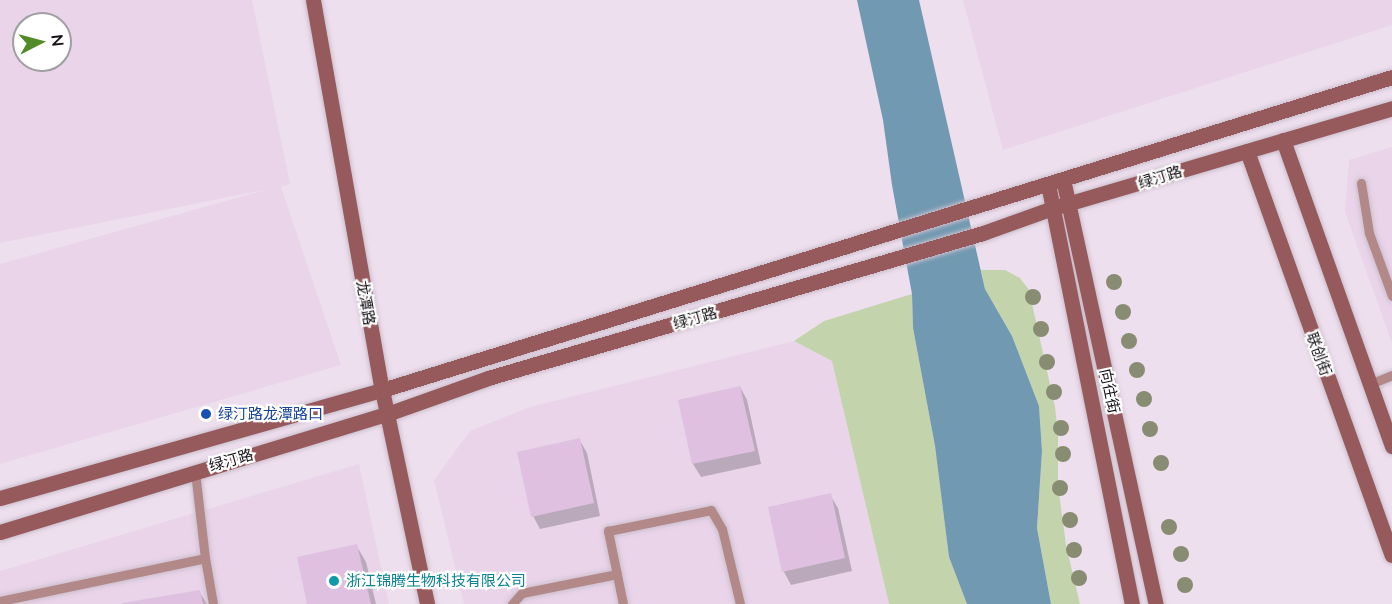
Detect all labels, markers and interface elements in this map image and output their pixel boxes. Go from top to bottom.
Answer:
north arrow [12,12,72,72]
text: N [47,33,68,47]
street label: 绿汀路 [1136,162,1184,192]
street label: 龙潭路 [353,279,379,327]
street label: 绿汀路 [671,303,719,333]
street label: 联创街 [1303,330,1335,378]
street label: 向往街 [1097,367,1123,415]
place label: 绿汀路龙潭路口 [218,405,323,423]
marker: 绿汀路龙潭路口 [199,407,213,421]
street label: 绿汀路 [207,445,255,475]
place label: 浙江锦腾生物科技有限公司 [346,572,526,590]
marker: 浙江锦腾生物科技有限公司 [327,574,341,588]

